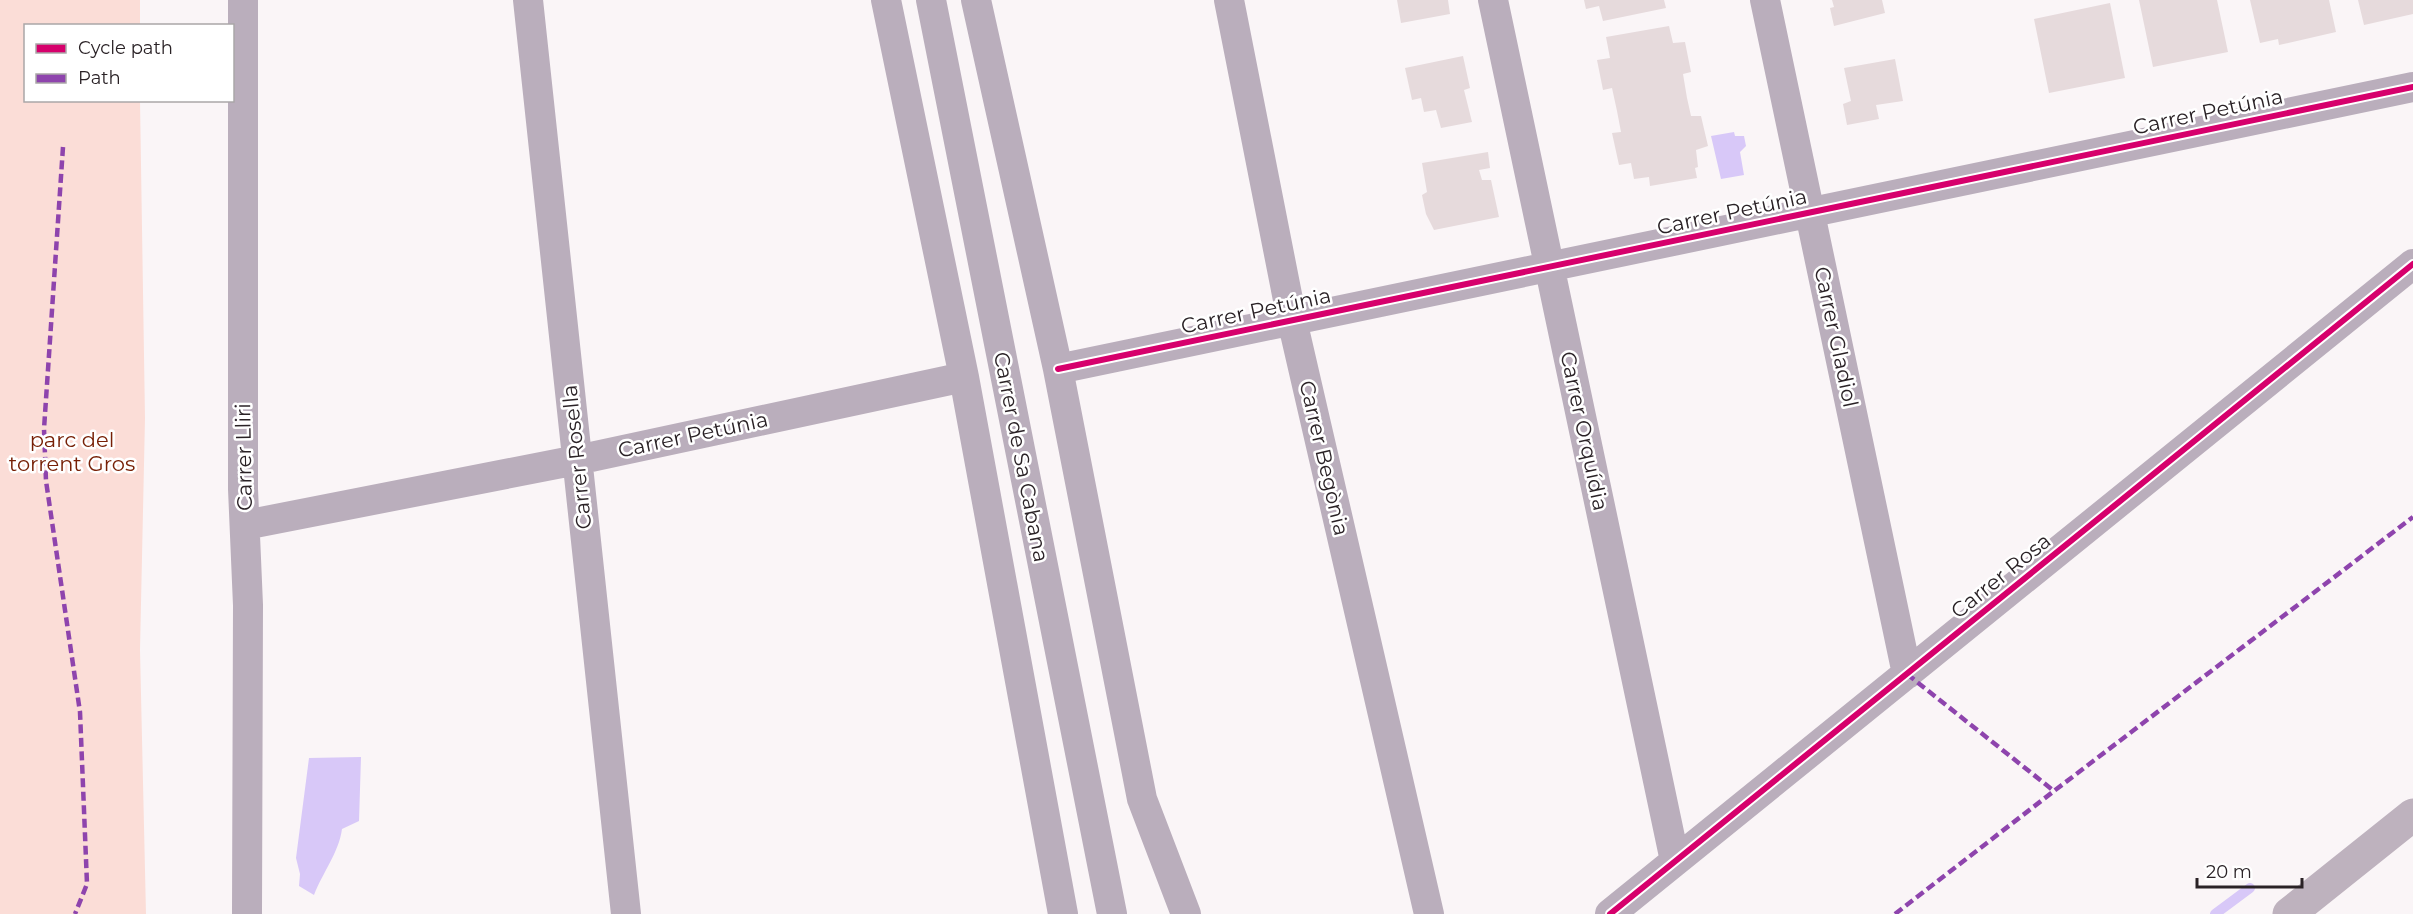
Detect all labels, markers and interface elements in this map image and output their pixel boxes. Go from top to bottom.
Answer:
legend [24,24,234,102]
text: Cycle path [78,37,173,59]
text: Path [78,67,121,89]
street label: Carrer Petúnia [2131,83,2285,140]
street label: Carrer Petúnia [1655,183,1809,240]
street label: Carrer Gladiol [1809,264,1864,409]
street label: Carrer Petúnia [1179,282,1333,339]
street label: Carrer Orquídia [1555,349,1614,513]
street label: Carrer de Sa Cabana [989,350,1054,564]
street label: Carrer Begònia [1294,378,1354,538]
street label: Carrer Rosella [556,384,597,531]
street label: Carrer Lliri [230,403,257,511]
street label: Carrer Petúnia [616,406,770,463]
park label: parc del torrent Gros [9,427,135,476]
street label: Carrer Rosa [1946,528,2056,623]
scale bar [2197,851,2302,889]
text: 20 m [2206,861,2252,883]

